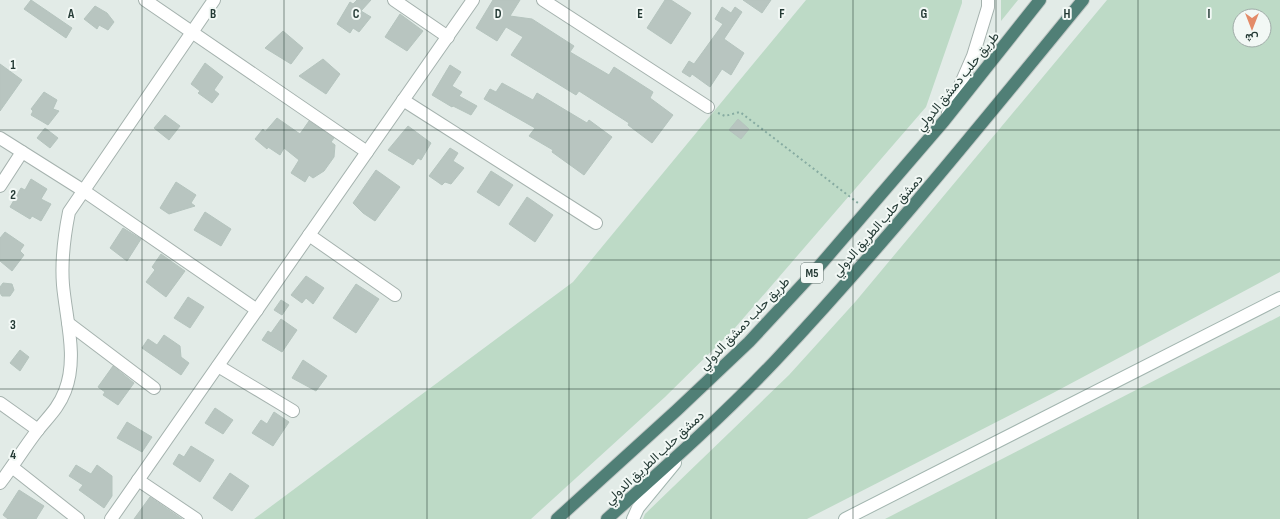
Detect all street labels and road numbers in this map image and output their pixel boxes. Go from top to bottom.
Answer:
street label: طريق حلب دمشق الدولي [913,29,1004,136]
street label: دمشق حلب الطريق الدولي [829,171,928,281]
road number: M5 [801,263,823,283]
street label: طريق حلب دمشق الدولي [696,274,795,375]
street label: دمشق حلب الطريق الدولي [602,407,709,510]

